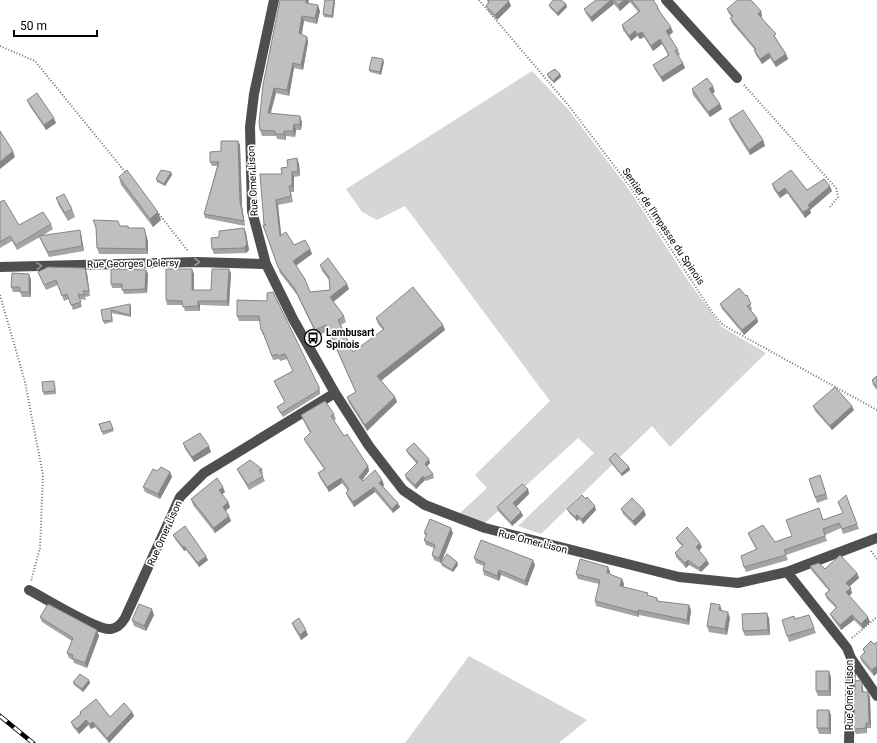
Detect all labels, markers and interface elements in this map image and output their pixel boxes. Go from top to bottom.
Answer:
scale bar [14,12,97,38]
text: 50 m [20,19,47,33]
street label: Rue Omer Lison [245,145,260,216]
street label: Sentier de l'Impasse du Spinois [620,166,707,287]
street label: Rue Georges Delersy [87,257,179,270]
one-way arrow [194,258,200,266]
one-way arrow [36,262,42,270]
place label: Lambusart Spinois [326,327,375,350]
bus stop icon: Lambusart Spinois [303,328,323,348]
street label: Rue Omer Lison [145,499,184,568]
street label: Rue Omer Lison [497,528,568,555]
street label: Rue Omer Lison [844,660,855,730]

